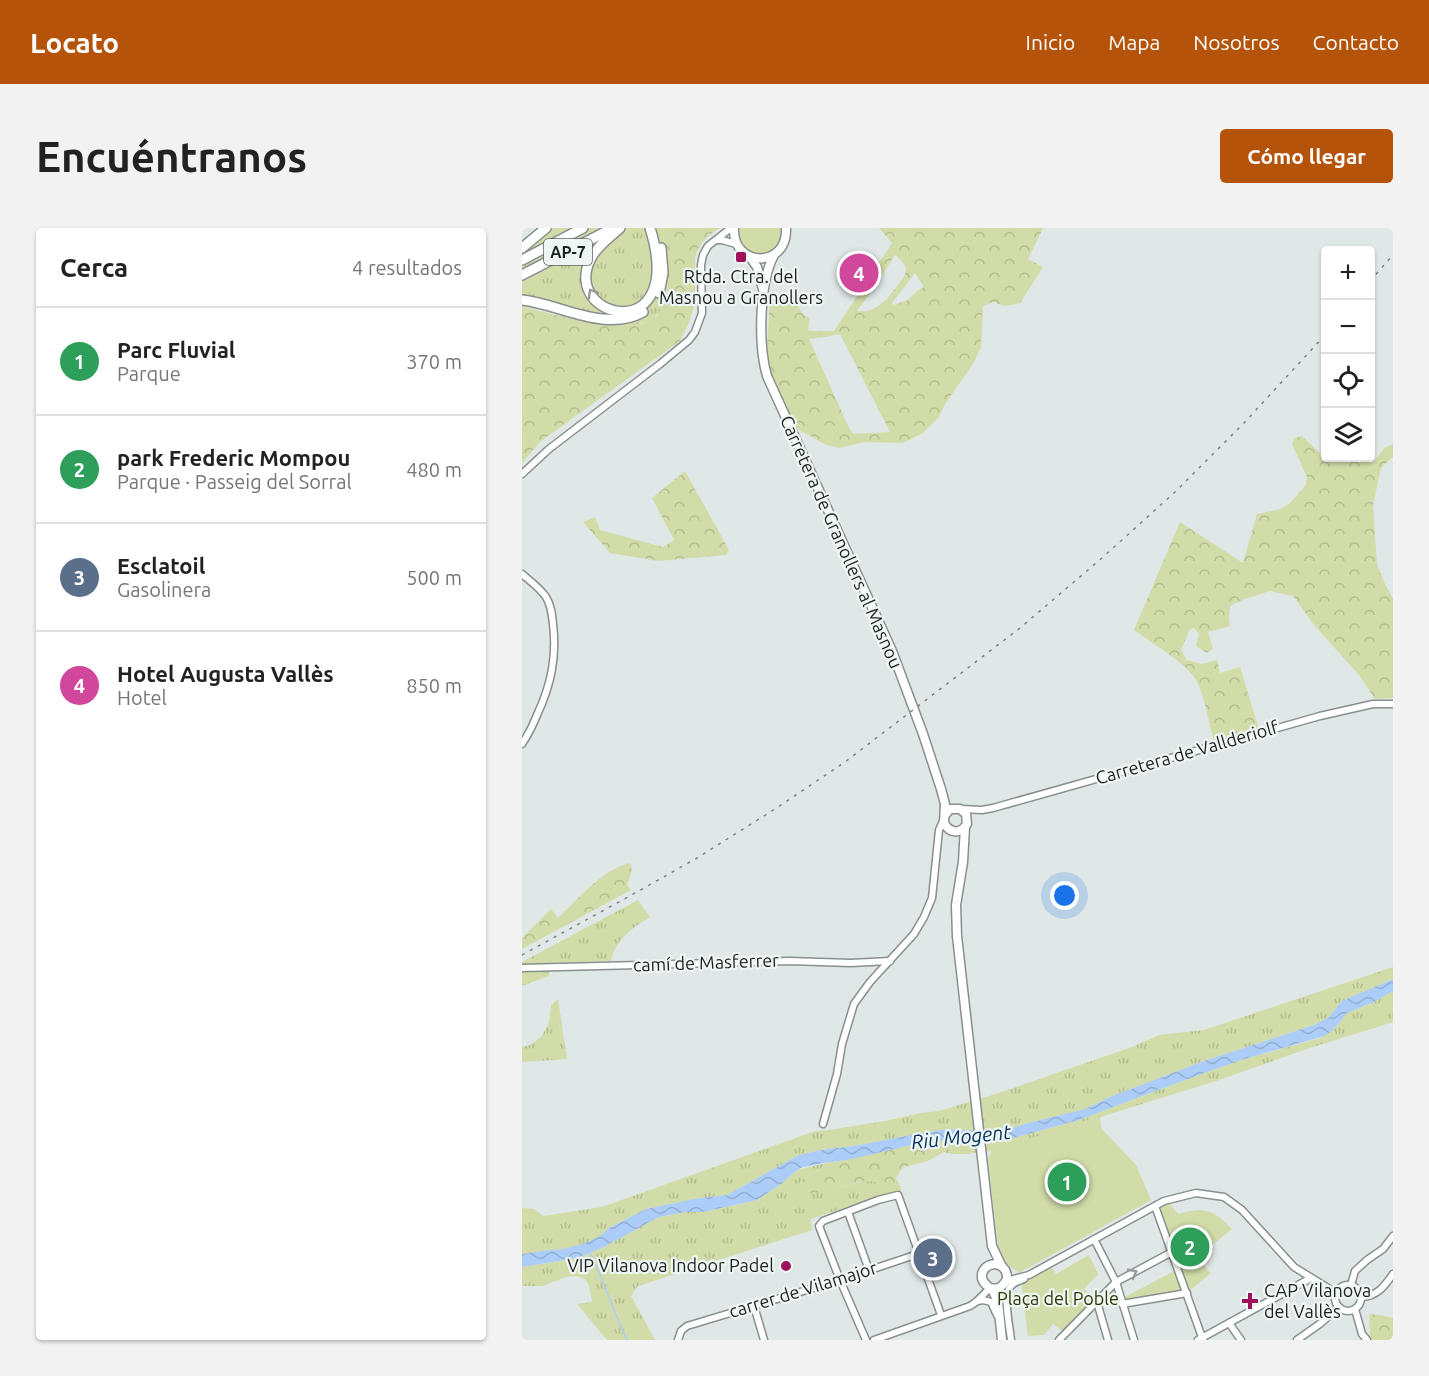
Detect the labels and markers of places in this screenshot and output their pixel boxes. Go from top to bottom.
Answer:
marker: Rtda. Ctra. del Masnou a Granollers [734,250,748,264]
pin: 4 [840,250,878,296]
place label: Rtda. Ctra. del Masnou a Granollers [659,266,823,307]
pin: 1 [1048,1160,1086,1204]
pin: 2 [1170,1224,1210,1270]
pin: 3 [914,1236,952,1280]
place label: VIP Vilanova Indoor Padel [567,1255,774,1275]
marker: VIP Vilanova Indoor Padel [779,1259,793,1273]
place label: CAP Vilanova del Vallès [1264,1280,1371,1321]
marker: CAP Vilanova del Vallès [1241,1292,1259,1310]

